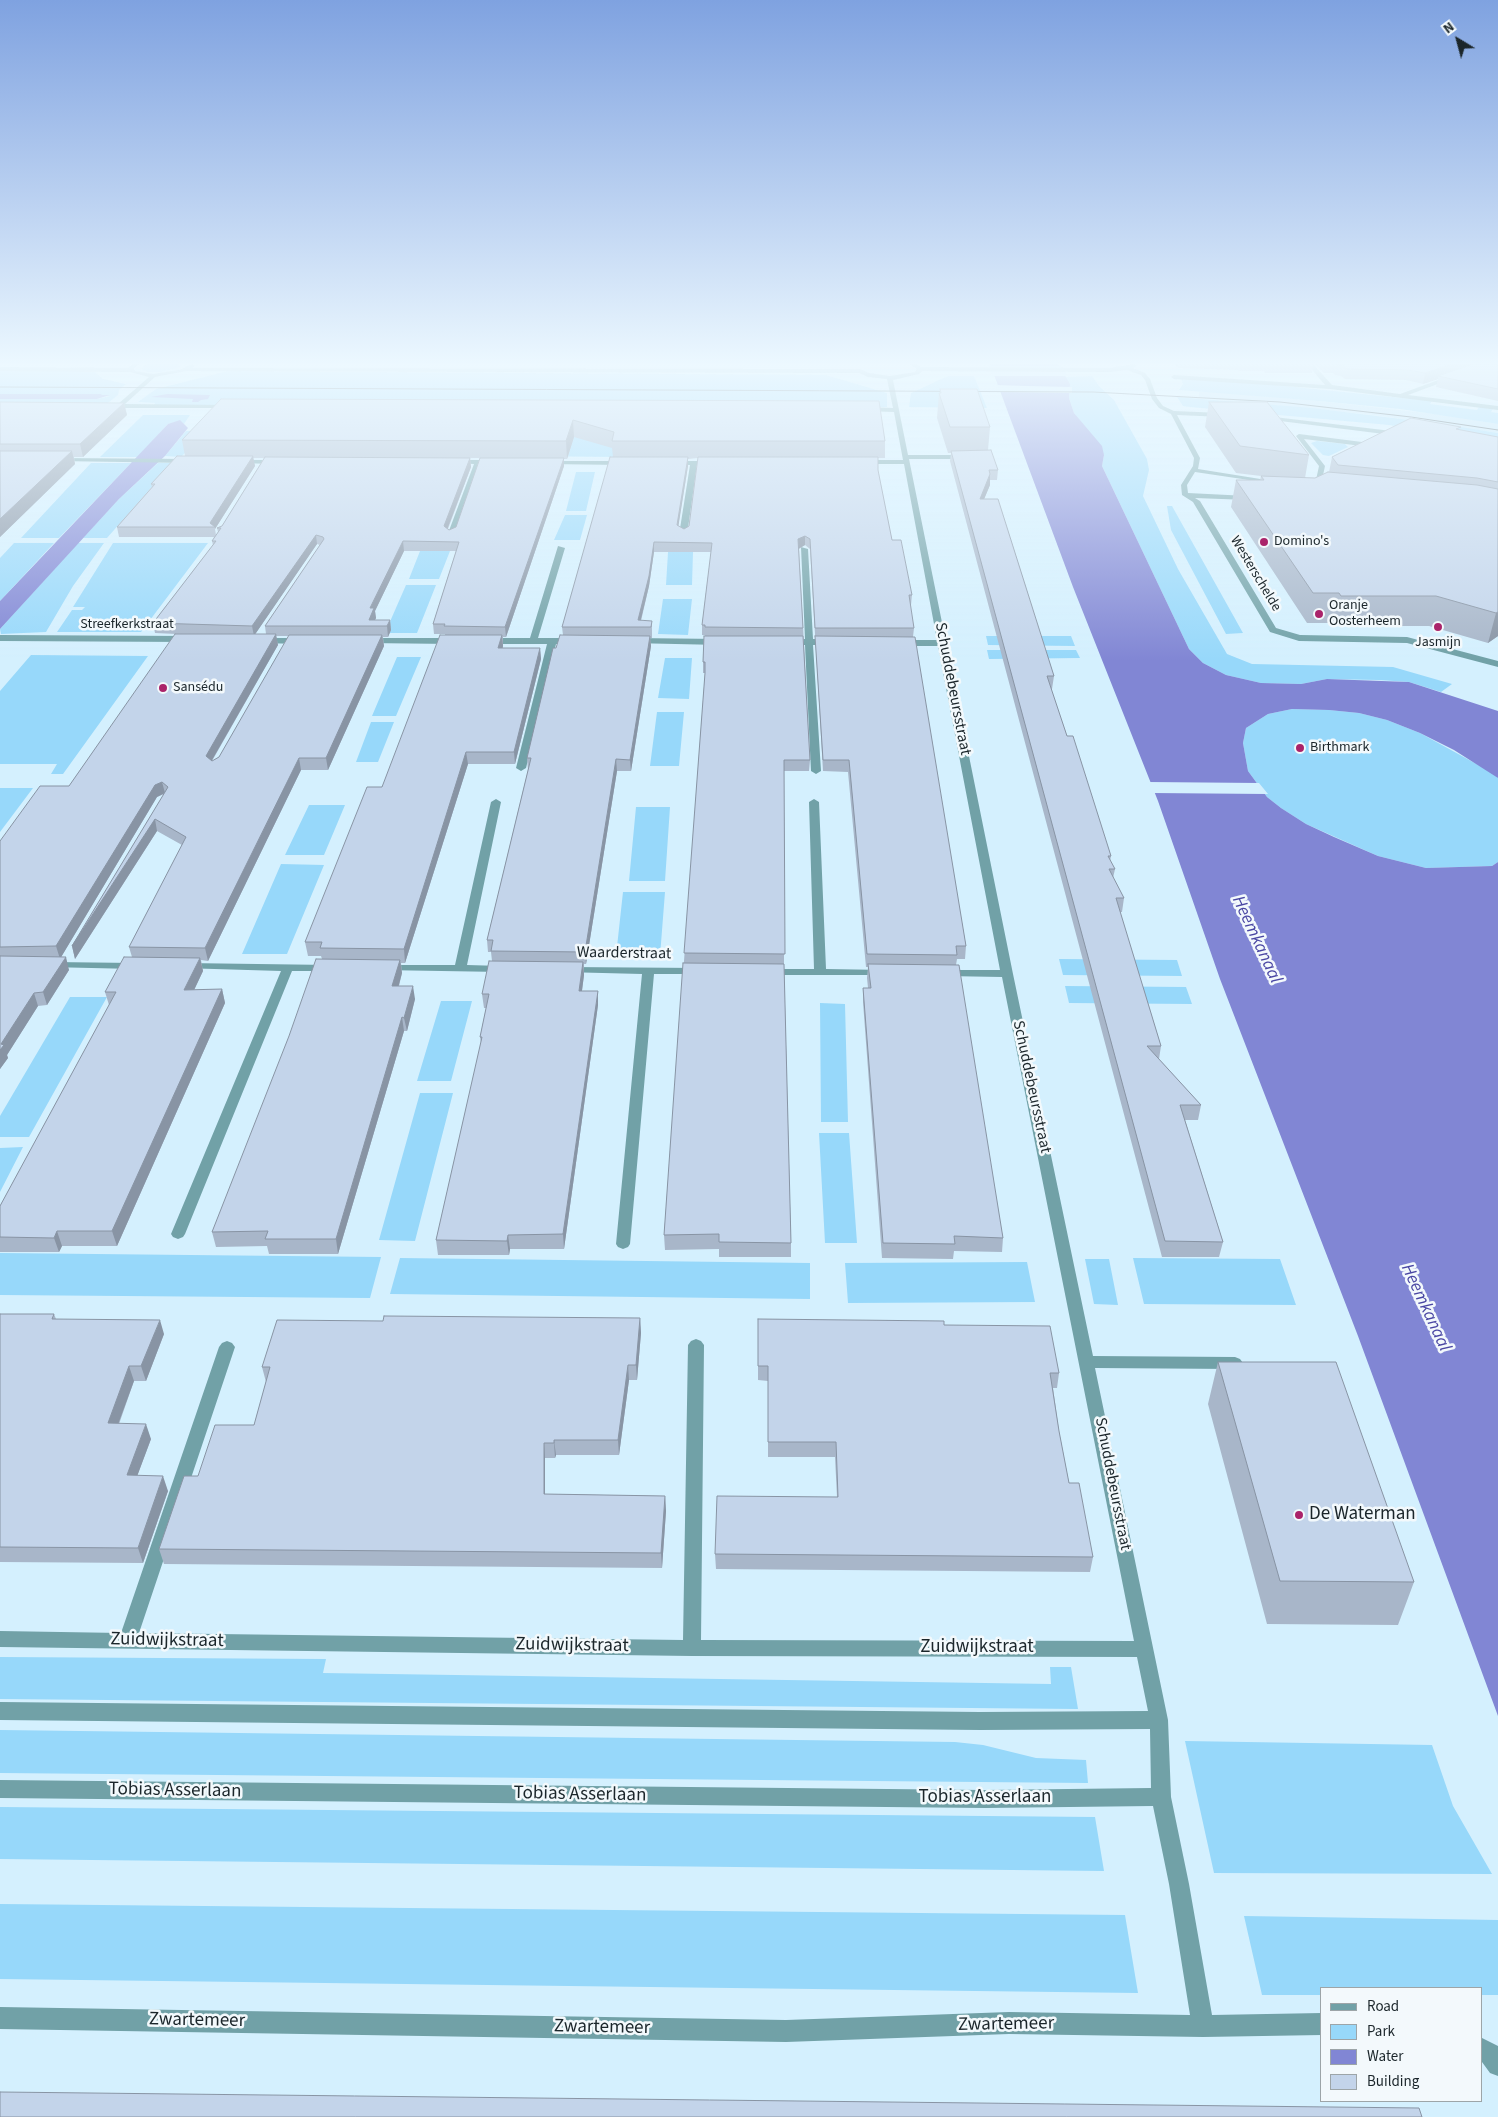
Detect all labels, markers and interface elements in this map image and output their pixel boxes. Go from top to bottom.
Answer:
north arrow [1433,15,1483,65]
text: N [1439,17,1459,39]
street label: Westerschelde [1226,533,1284,615]
place label: Domino's [1274,534,1329,550]
marker: Domino's [1258,536,1270,548]
place label: Oranje Oosterheem [1329,598,1401,630]
marker: Oranje Oosterheem [1313,608,1325,620]
street label: Streefkerkstraat [80,617,174,633]
street label: Schuddebeursstraat [930,621,974,757]
marker: Jasmijn [1432,621,1444,633]
place label: Jasmijn [1415,635,1461,651]
place label: Sansédu [173,680,223,696]
marker: Sansédu [157,682,169,694]
place label: Birthmark [1310,740,1369,756]
marker: Birthmark [1294,742,1306,754]
water label: Heemkanaal [1226,893,1286,987]
street label: Waarderstraat [577,944,671,964]
street label: Schuddebeursstraat [1008,1019,1054,1155]
water label: Heemkanaal [1395,1261,1455,1355]
street label: Schuddebeursstraat [1090,1416,1134,1552]
place label: De Waterman [1309,1504,1416,1526]
marker: De Waterman [1293,1509,1305,1521]
street label: Zuidwijkstraat [110,1629,224,1653]
street label: Zuidwijkstraat [515,1634,629,1658]
street label: Zuidwijkstraat [920,1637,1034,1659]
street label: Tobias Asserlaan [108,1778,242,1804]
street label: Tobias Asserlaan [513,1782,647,1808]
street label: Tobias Asserlaan [919,1787,1051,1809]
legend [1320,1987,1483,2102]
text: Road [1367,1996,1399,2017]
street label: Zwartemeer [149,2009,245,2033]
street label: Zwartemeer [958,2013,1054,2037]
street label: Zwartemeer [554,2016,650,2040]
text: Park [1367,2021,1395,2042]
text: Water [1367,2046,1403,2067]
text: Building [1367,2071,1419,2092]

